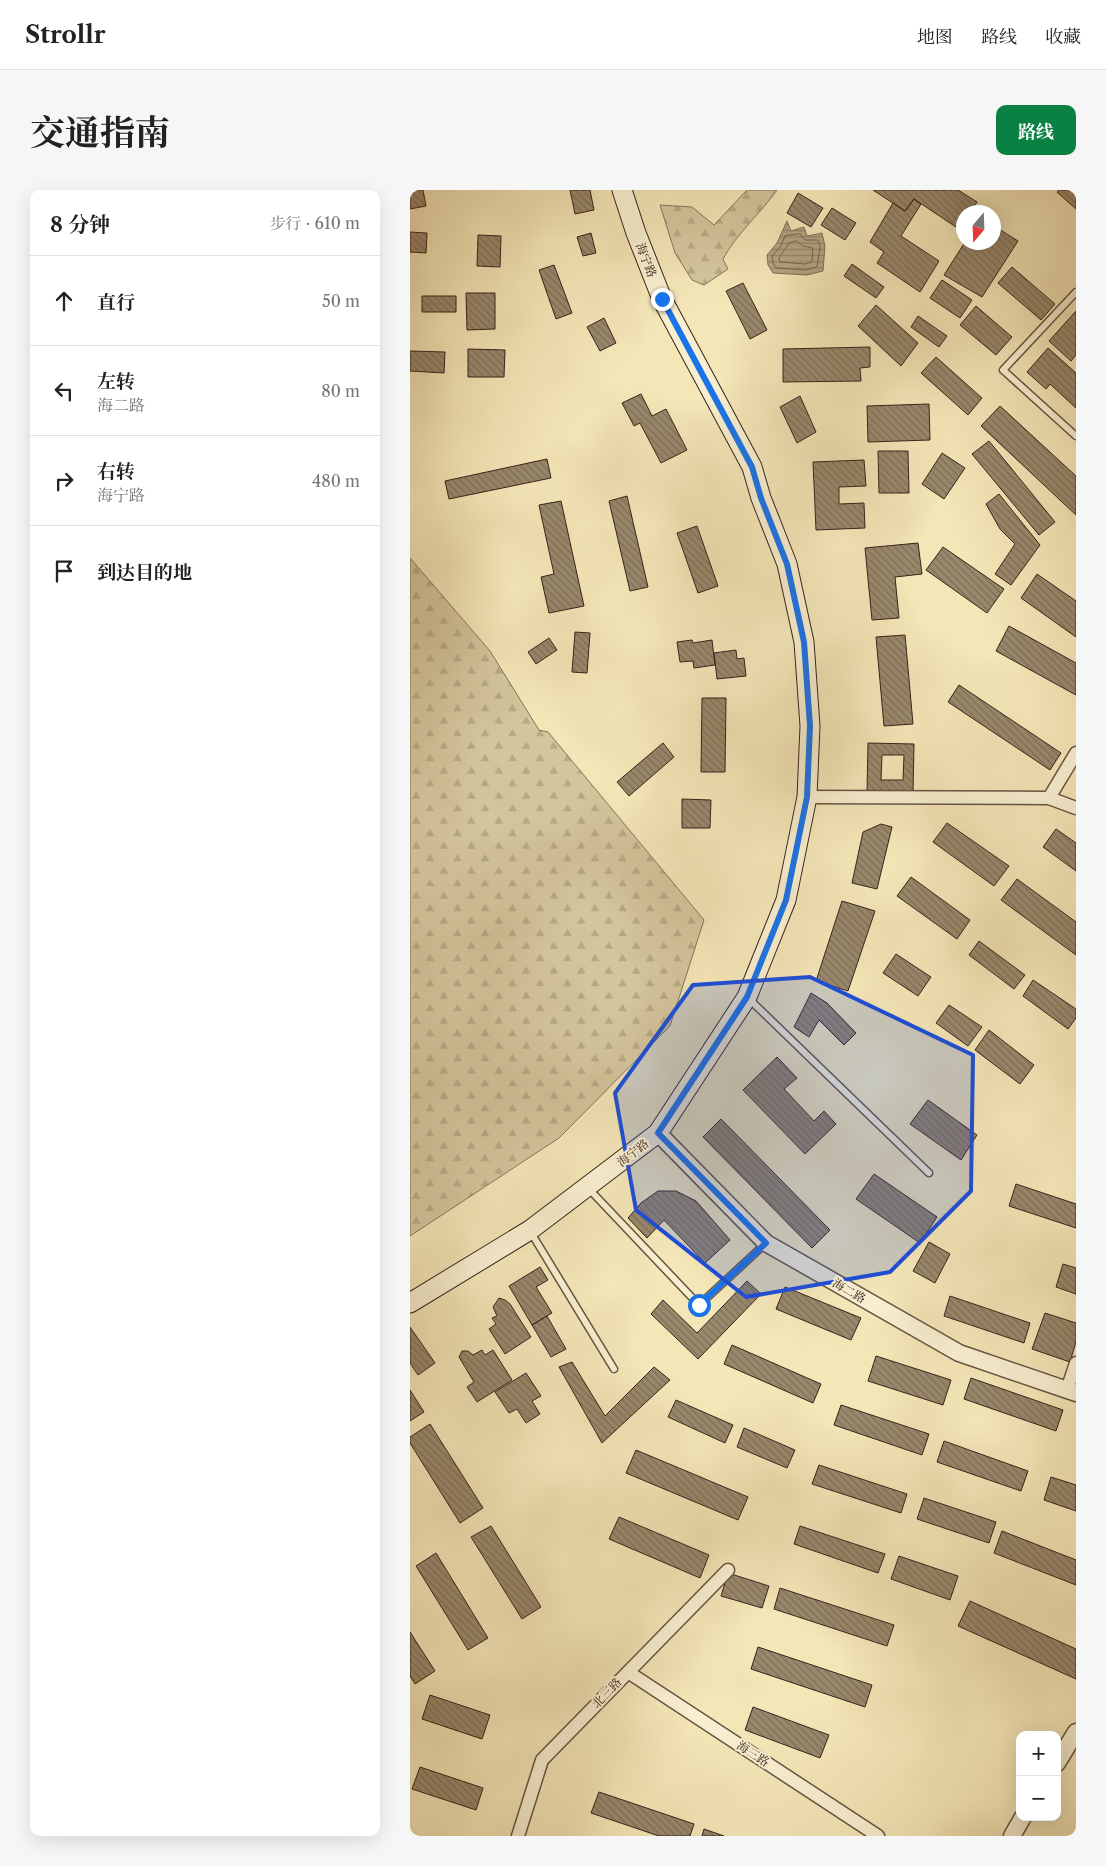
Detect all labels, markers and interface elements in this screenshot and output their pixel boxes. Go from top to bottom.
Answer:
text: Strollr [25,20,105,49]
text: 地图 [917,26,953,48]
text: 路线 [981,26,1017,48]
text: 收藏 [1045,26,1081,48]
button: 路线 [996,105,1076,155]
text: 交通指南 [30,111,170,154]
north arrow [956,205,1001,250]
text: 8 分钟 [50,212,110,237]
text: 步行 · 610 m [270,213,360,233]
street label: 海宁路 [633,240,660,279]
icon: ahead [50,287,78,315]
route end [651,288,674,311]
text: 直行 [97,291,135,314]
text: 50 m [322,291,360,311]
text: 左转 [97,370,135,393]
icon: left [50,377,78,405]
text: 80 m [321,381,360,401]
text: 海二路 [97,395,145,415]
text: 右转 [97,460,135,483]
icon: right [50,467,78,495]
text: 480 m [312,471,360,491]
text: 海宁路 [97,485,145,505]
icon: arrive [50,557,78,585]
text: 到达目的地 [97,561,192,584]
street label: 海宁路 [614,1136,651,1170]
street label: 海二路 [830,1275,869,1306]
route start [688,1294,711,1317]
street label: 北三路 [589,1674,625,1711]
map controls [1016,1731,1061,1821]
button: + [1016,1731,1061,1776]
street label: 海三路 [734,1737,772,1770]
button: − [1016,1776,1061,1821]

